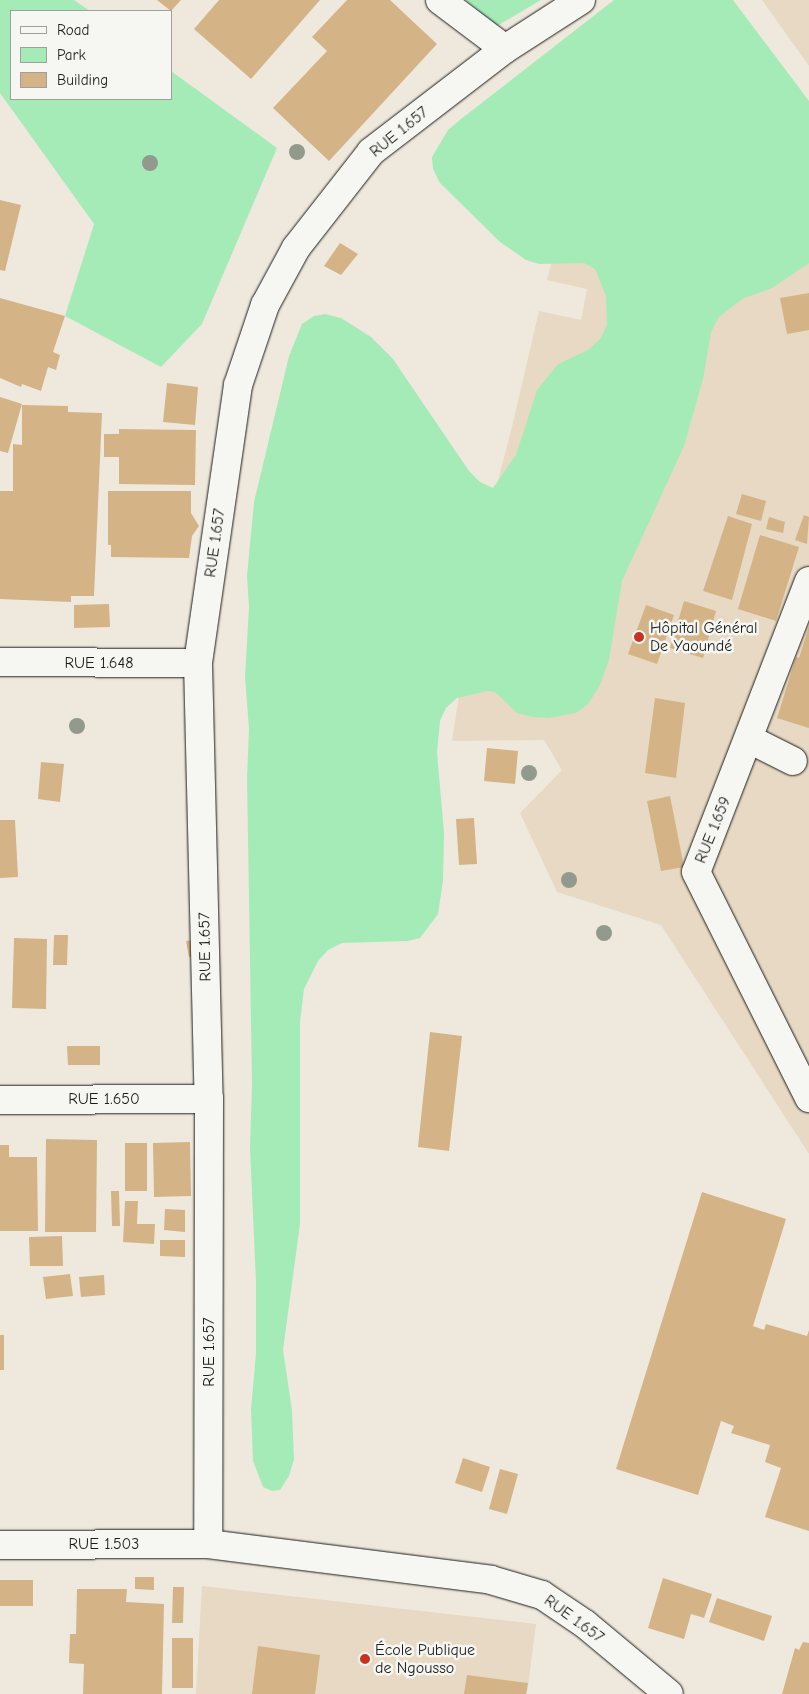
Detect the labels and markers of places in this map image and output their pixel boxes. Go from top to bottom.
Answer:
place label: Hôpital Général De Yaoundé [650,618,758,656]
marker: Hôpital Général De Yaoundé [632,630,646,644]
place label: École Publique de Ngousso [375,1640,475,1678]
marker: École Publique de Ngousso [359,1653,371,1665]

